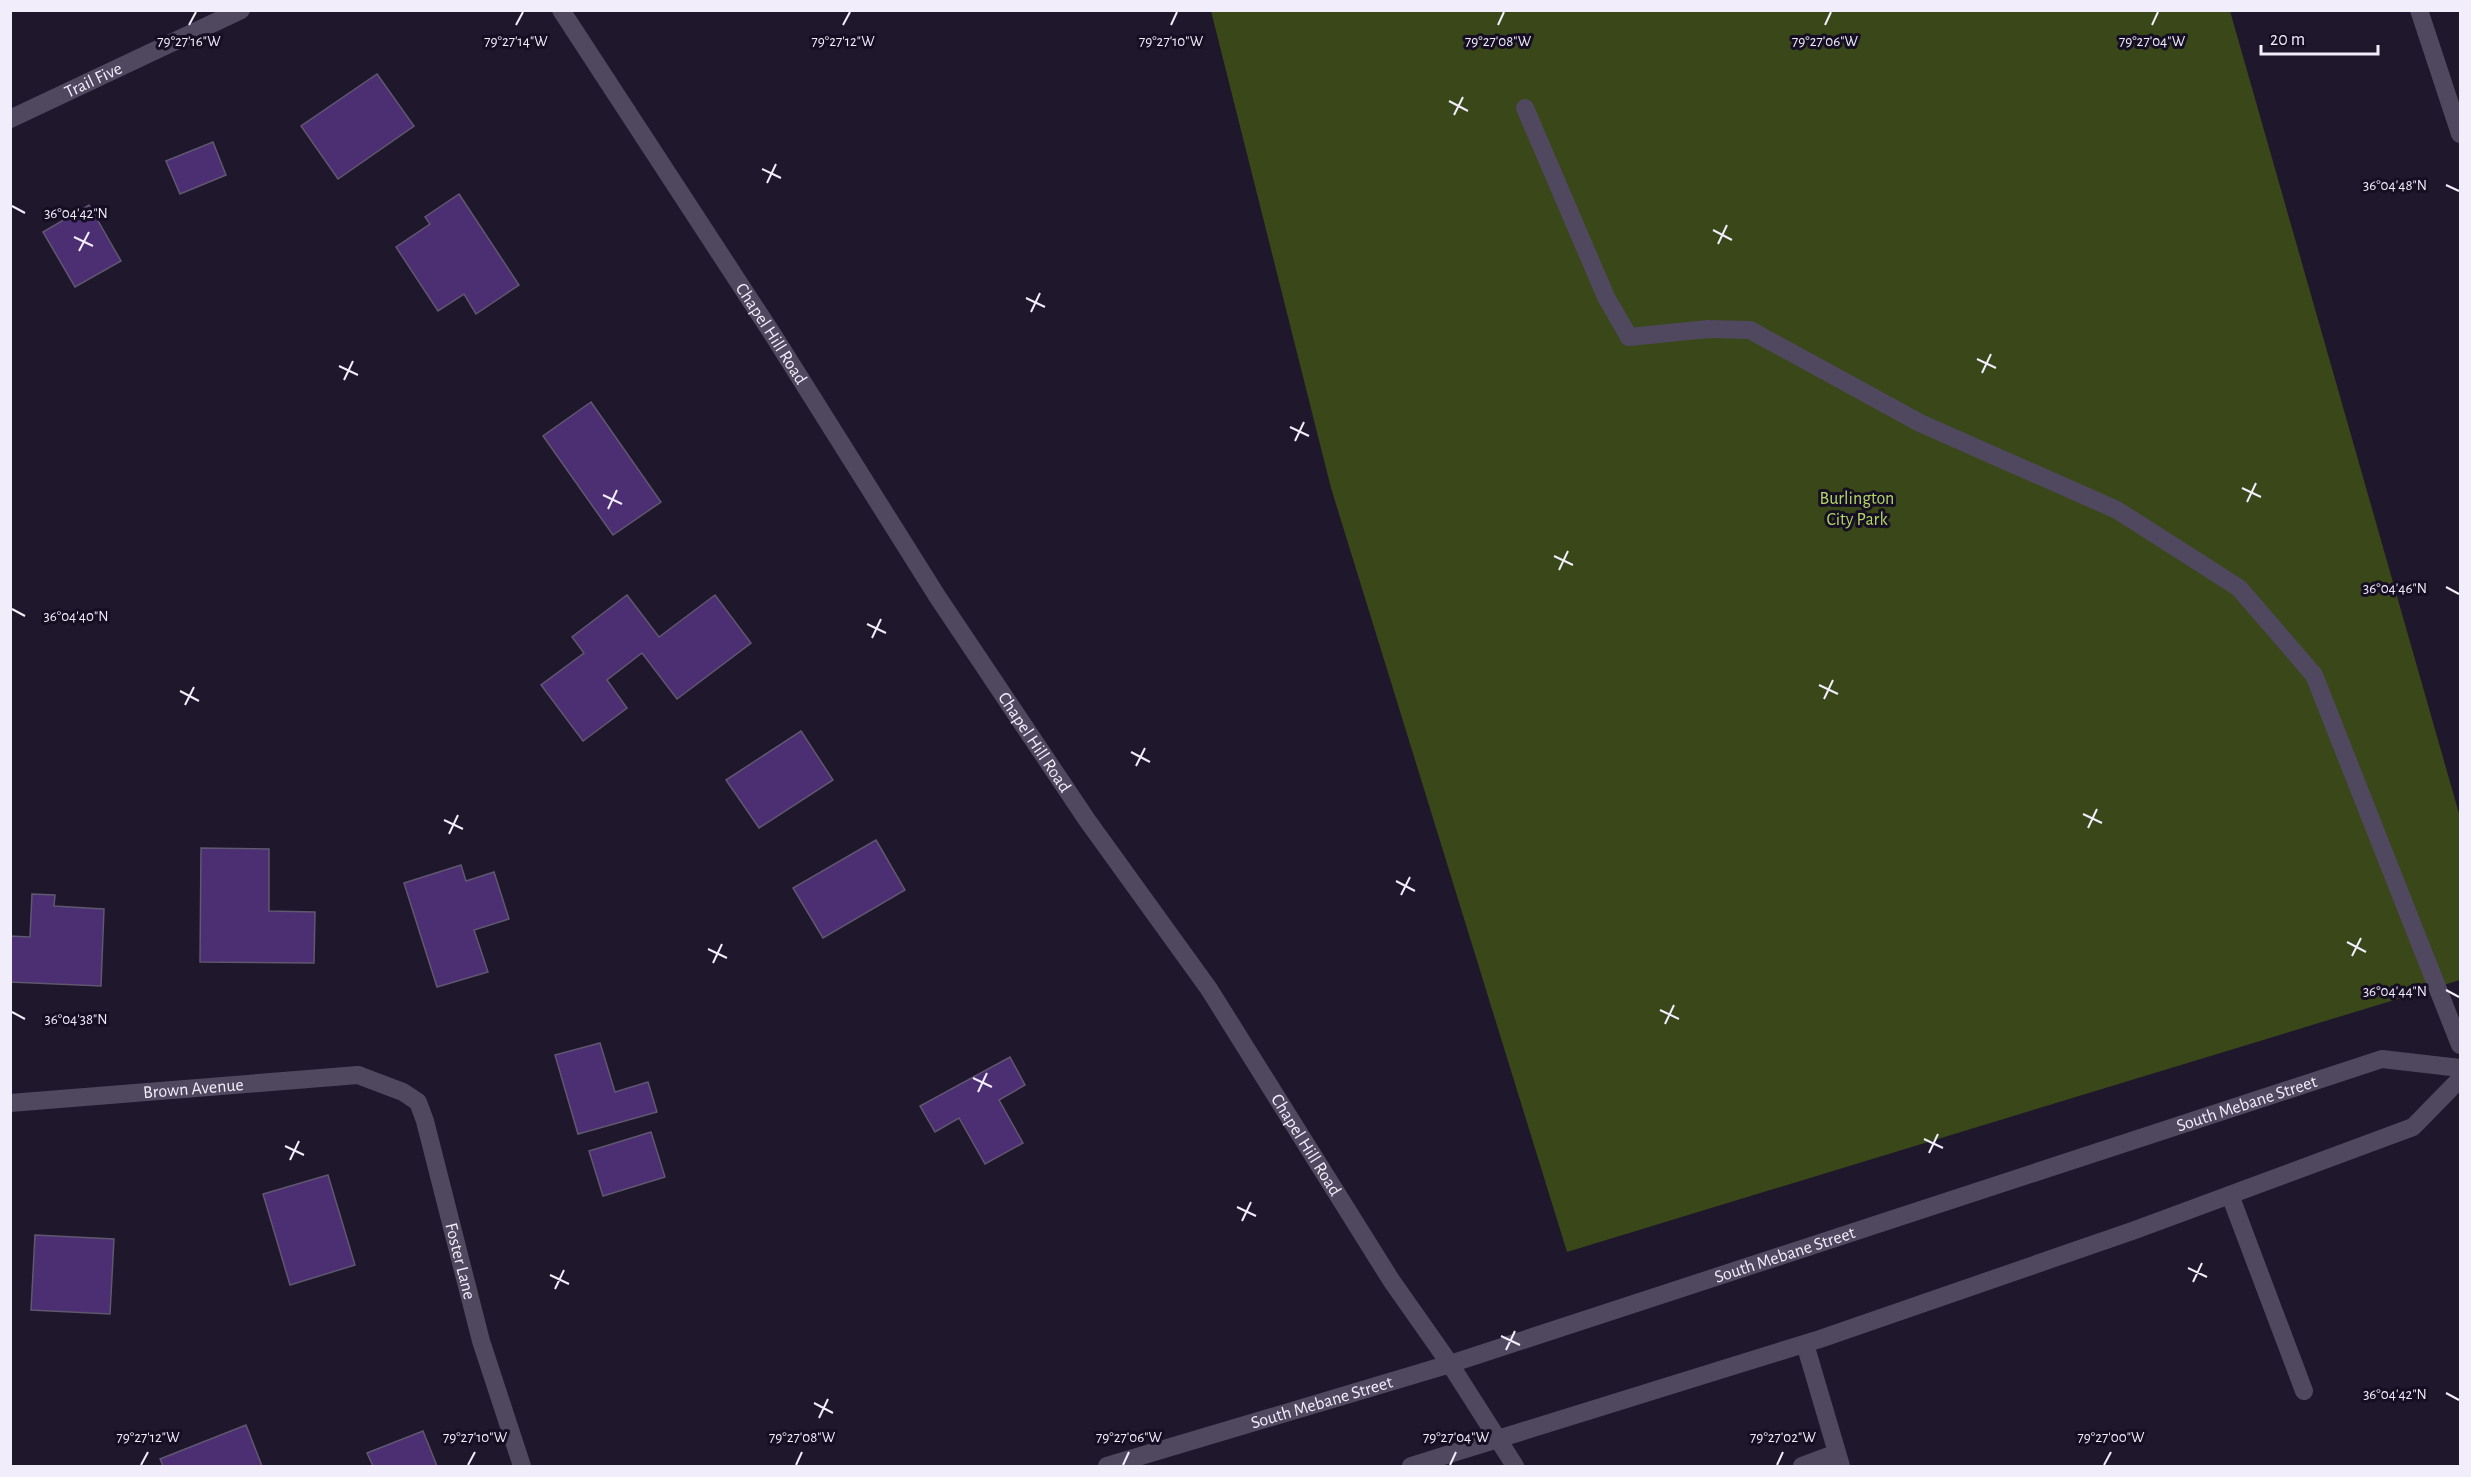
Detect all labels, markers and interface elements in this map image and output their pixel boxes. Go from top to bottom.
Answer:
scale bar [2261,18,2378,56]
text: 20 m [2270,31,2305,49]
text: 79°27'16"W [157,34,221,49]
text: 79°27'14"W [484,34,548,49]
text: 79°27'12"W [811,34,875,49]
text: 79°27'10"W [1139,34,1204,49]
text: 79°27'08"W [1465,34,1532,49]
text: 79°27'06"W [1792,34,1859,49]
text: 79°27'04"W [2119,34,2186,49]
street label: Trail Five [62,59,125,102]
text: 36°04'48"N [2363,178,2427,193]
text: 36°04'42"N [44,206,108,221]
street label: Chapel Hill Road [732,280,810,388]
park label: Burlington City Park [1820,490,1894,529]
text: 36°04'46"N [2363,581,2427,596]
text: 36°04'40"N [44,609,108,624]
street label: Chapel Hill Road [994,689,1074,796]
text: 36°04'44"N [2363,984,2427,999]
text: 36°04'38"N [45,1012,108,1027]
street label: South Mebane Street [2174,1073,2320,1136]
street label: Brown Avenue [143,1076,244,1102]
street label: Chapel Hill Road [1267,1091,1344,1199]
street label: Foster Lane [441,1221,478,1302]
street label: South Mebane Street [1712,1224,1858,1287]
street label: South Mebane Street [1249,1373,1395,1433]
text: 36°04'42"N [2363,1387,2427,1402]
text: 79°27'12"W [116,1430,180,1445]
text: 79°27'10"W [443,1430,508,1445]
text: 79°27'08"W [769,1430,836,1445]
text: 79°27'06"W [1096,1430,1163,1445]
text: 79°27'04"W [1423,1430,1490,1445]
text: 79°27'02"W [1750,1430,1817,1445]
text: 79°27'00"W [2078,1430,2145,1445]

